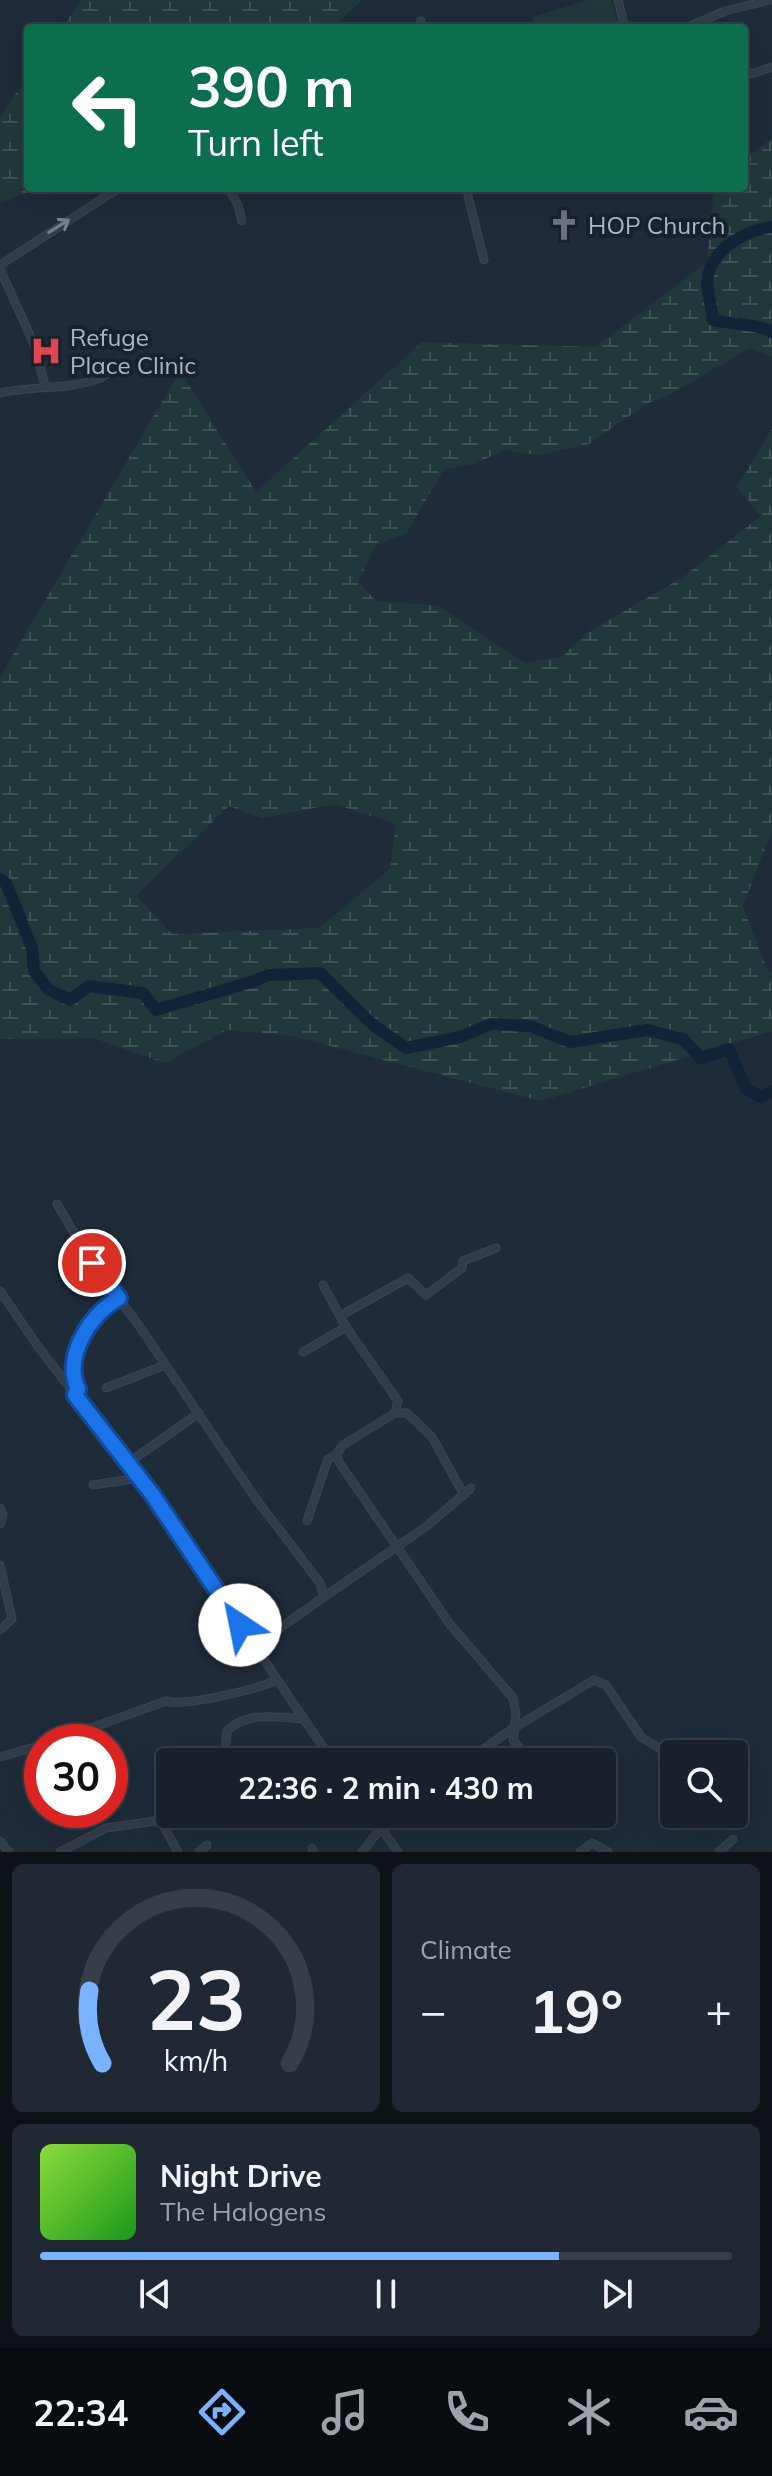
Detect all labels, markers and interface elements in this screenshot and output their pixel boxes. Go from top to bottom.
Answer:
text: 390 m [188,51,355,121]
icon: left [56,56,160,160]
text: Turn left [188,120,324,165]
church icon: HOP Church [547,208,581,242]
place label: HOP Church [588,210,726,240]
one-way arrow [47,217,70,233]
place label: Refuge Place Clinic [70,322,196,380]
hospital icon: Refuge Place Clinic [29,334,63,368]
pin [58,1229,126,1297]
icon: arrive [70,1241,114,1285]
position arrow [198,1583,282,1667]
speed limit sign: 30 [24,1724,128,1828]
map controls [660,1740,748,1828]
button: search [660,1740,748,1828]
text: 22:36 · 2 min · 430 m [238,1769,534,1807]
text: Climate [420,1933,512,1966]
text: 23 [146,1946,246,2051]
text: 19° [529,1973,623,2048]
text: − [420,1983,446,2038]
text: + [706,1983,732,2038]
text: km/h [164,2042,228,2078]
text: Night Drive [160,2157,322,2195]
text: The Halogens [160,2195,326,2228]
icon: previous [133,2272,177,2316]
icon: pause [364,2272,408,2316]
icon: next [595,2272,639,2316]
icon: directions [194,2384,250,2440]
icon: music [317,2384,373,2440]
icon: phone [439,2384,495,2440]
icon: climate [561,2384,617,2440]
icon: car [683,2384,739,2440]
text: 22:34 [33,2390,128,2435]

